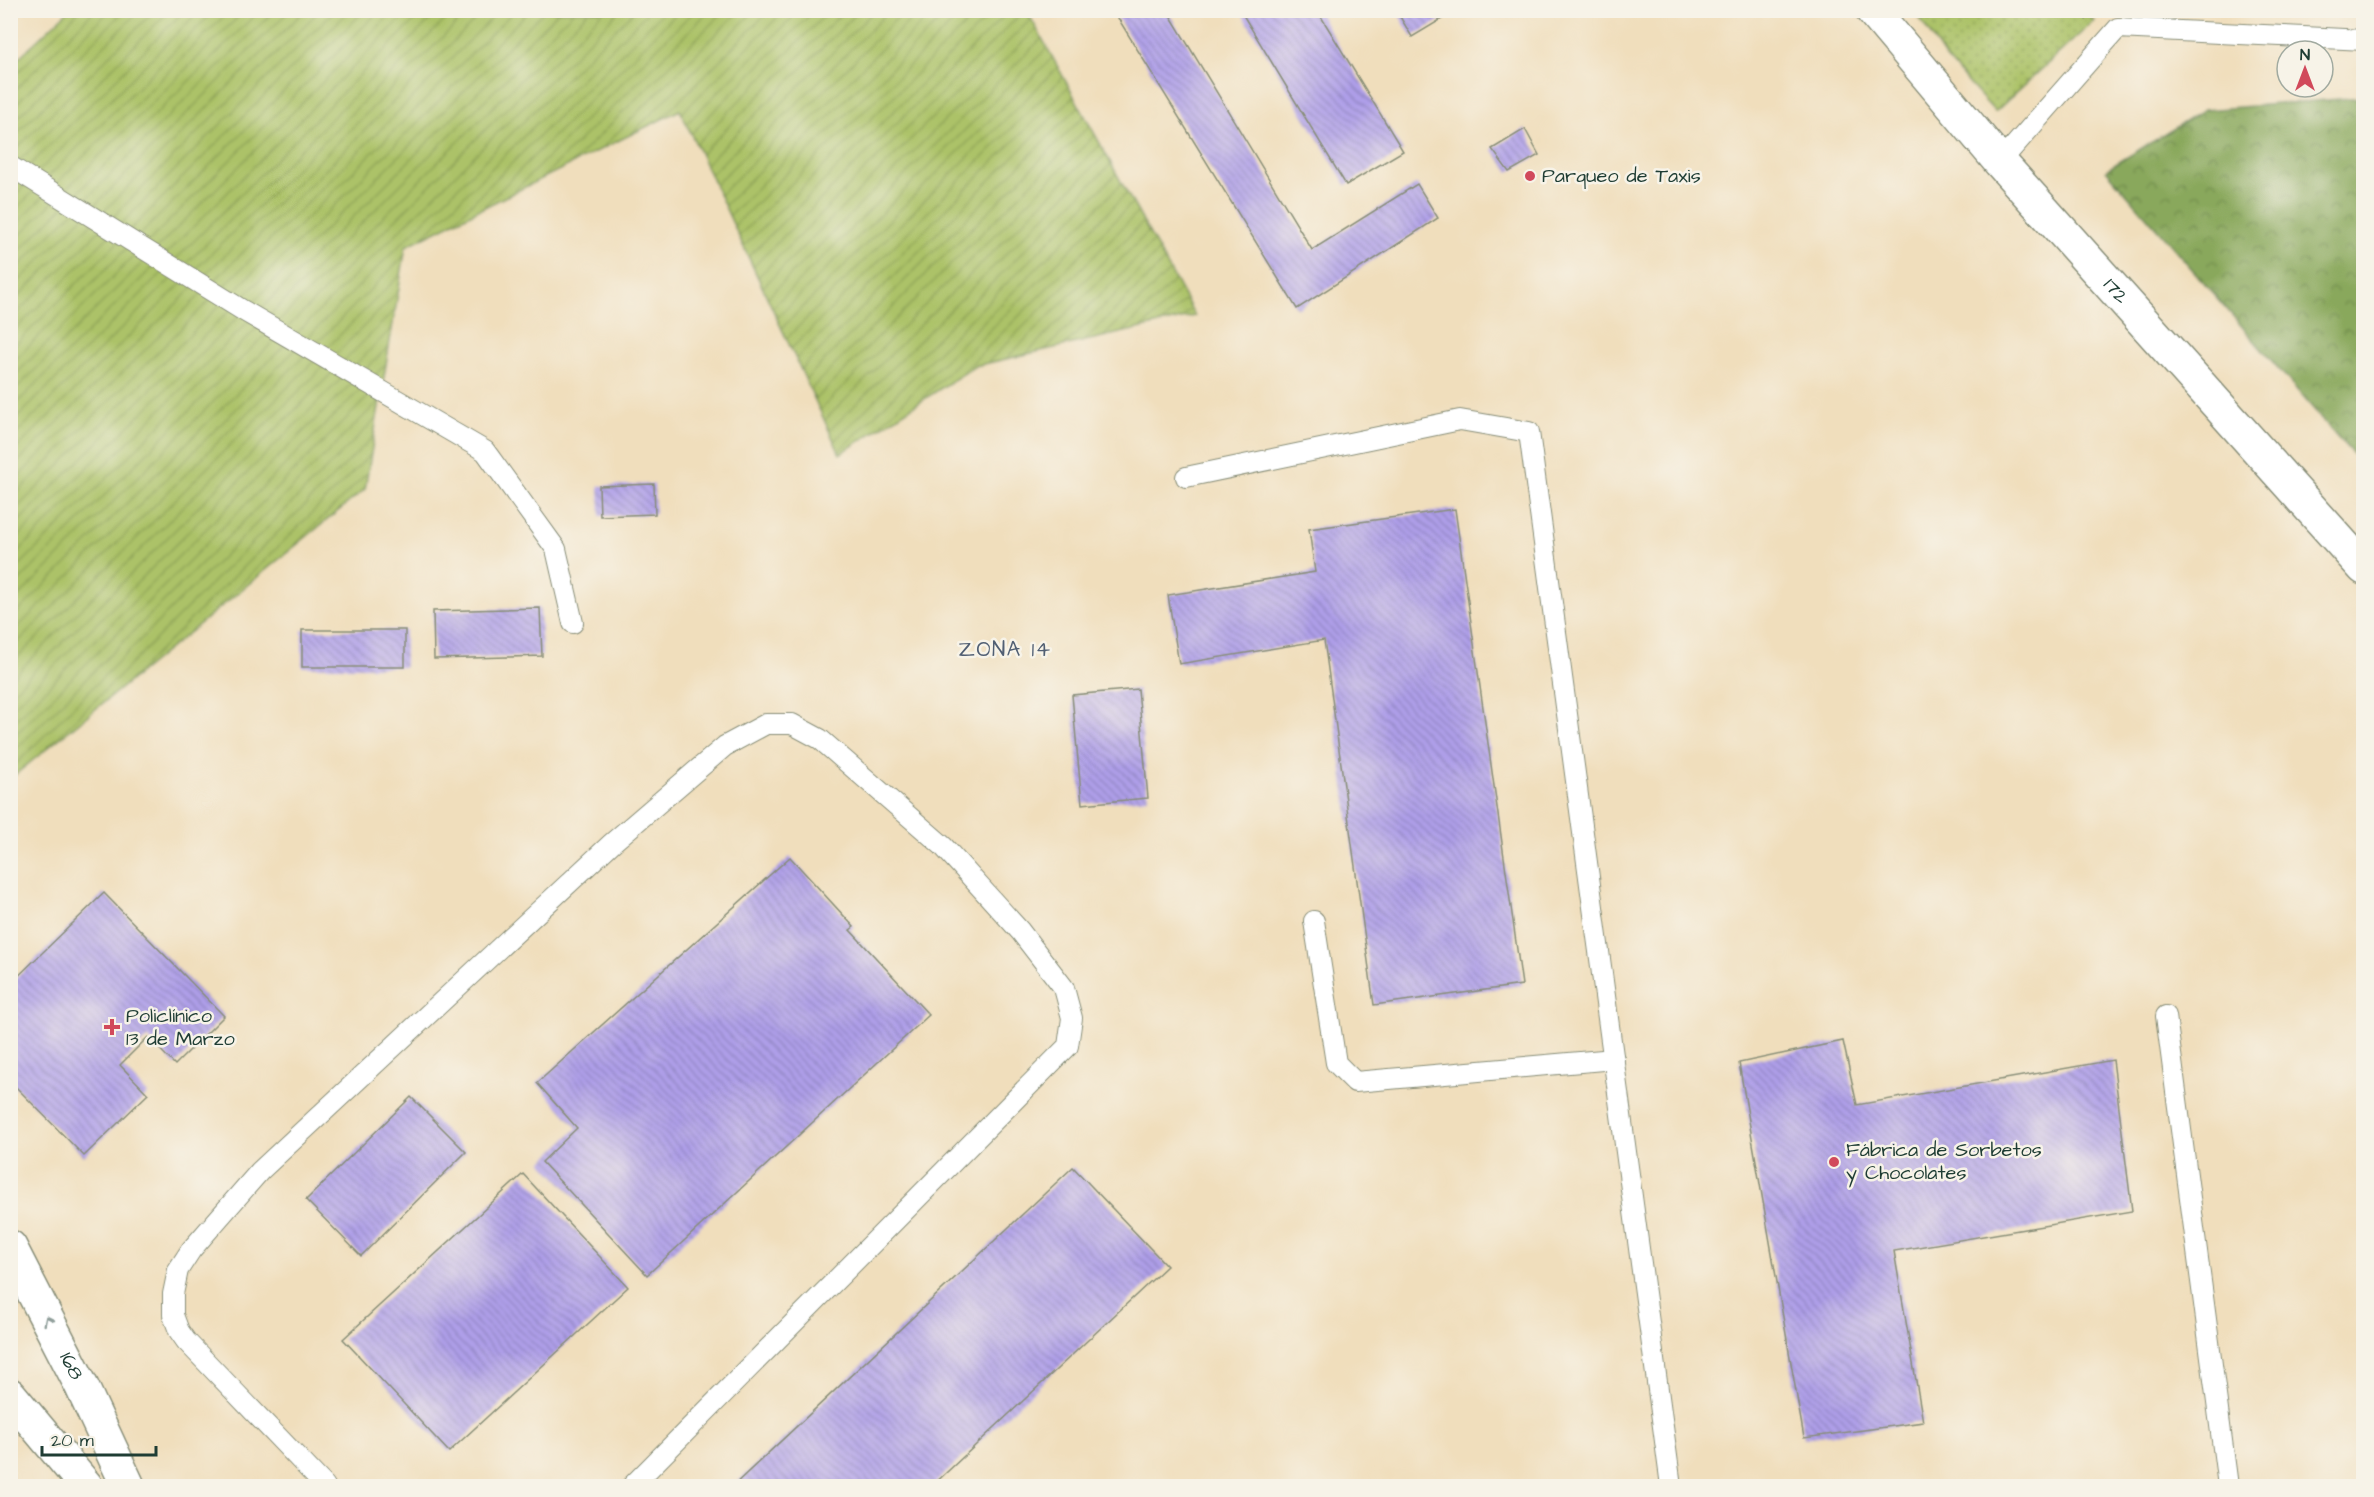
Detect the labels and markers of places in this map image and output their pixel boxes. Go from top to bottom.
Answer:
place label: Parqueo de Taxis [1542,162,1701,190]
marker: Parqueo de Taxis [1523,169,1537,183]
place label: Policlínico 13 de Marzo [126,1002,235,1053]
marker: Policlínico 13 de Marzo [103,1018,121,1036]
place label: Fábrica de Sorbetos y Chocolates [1846,1136,2042,1188]
marker: Fábrica de Sorbetos y Chocolates [1827,1155,1841,1169]

